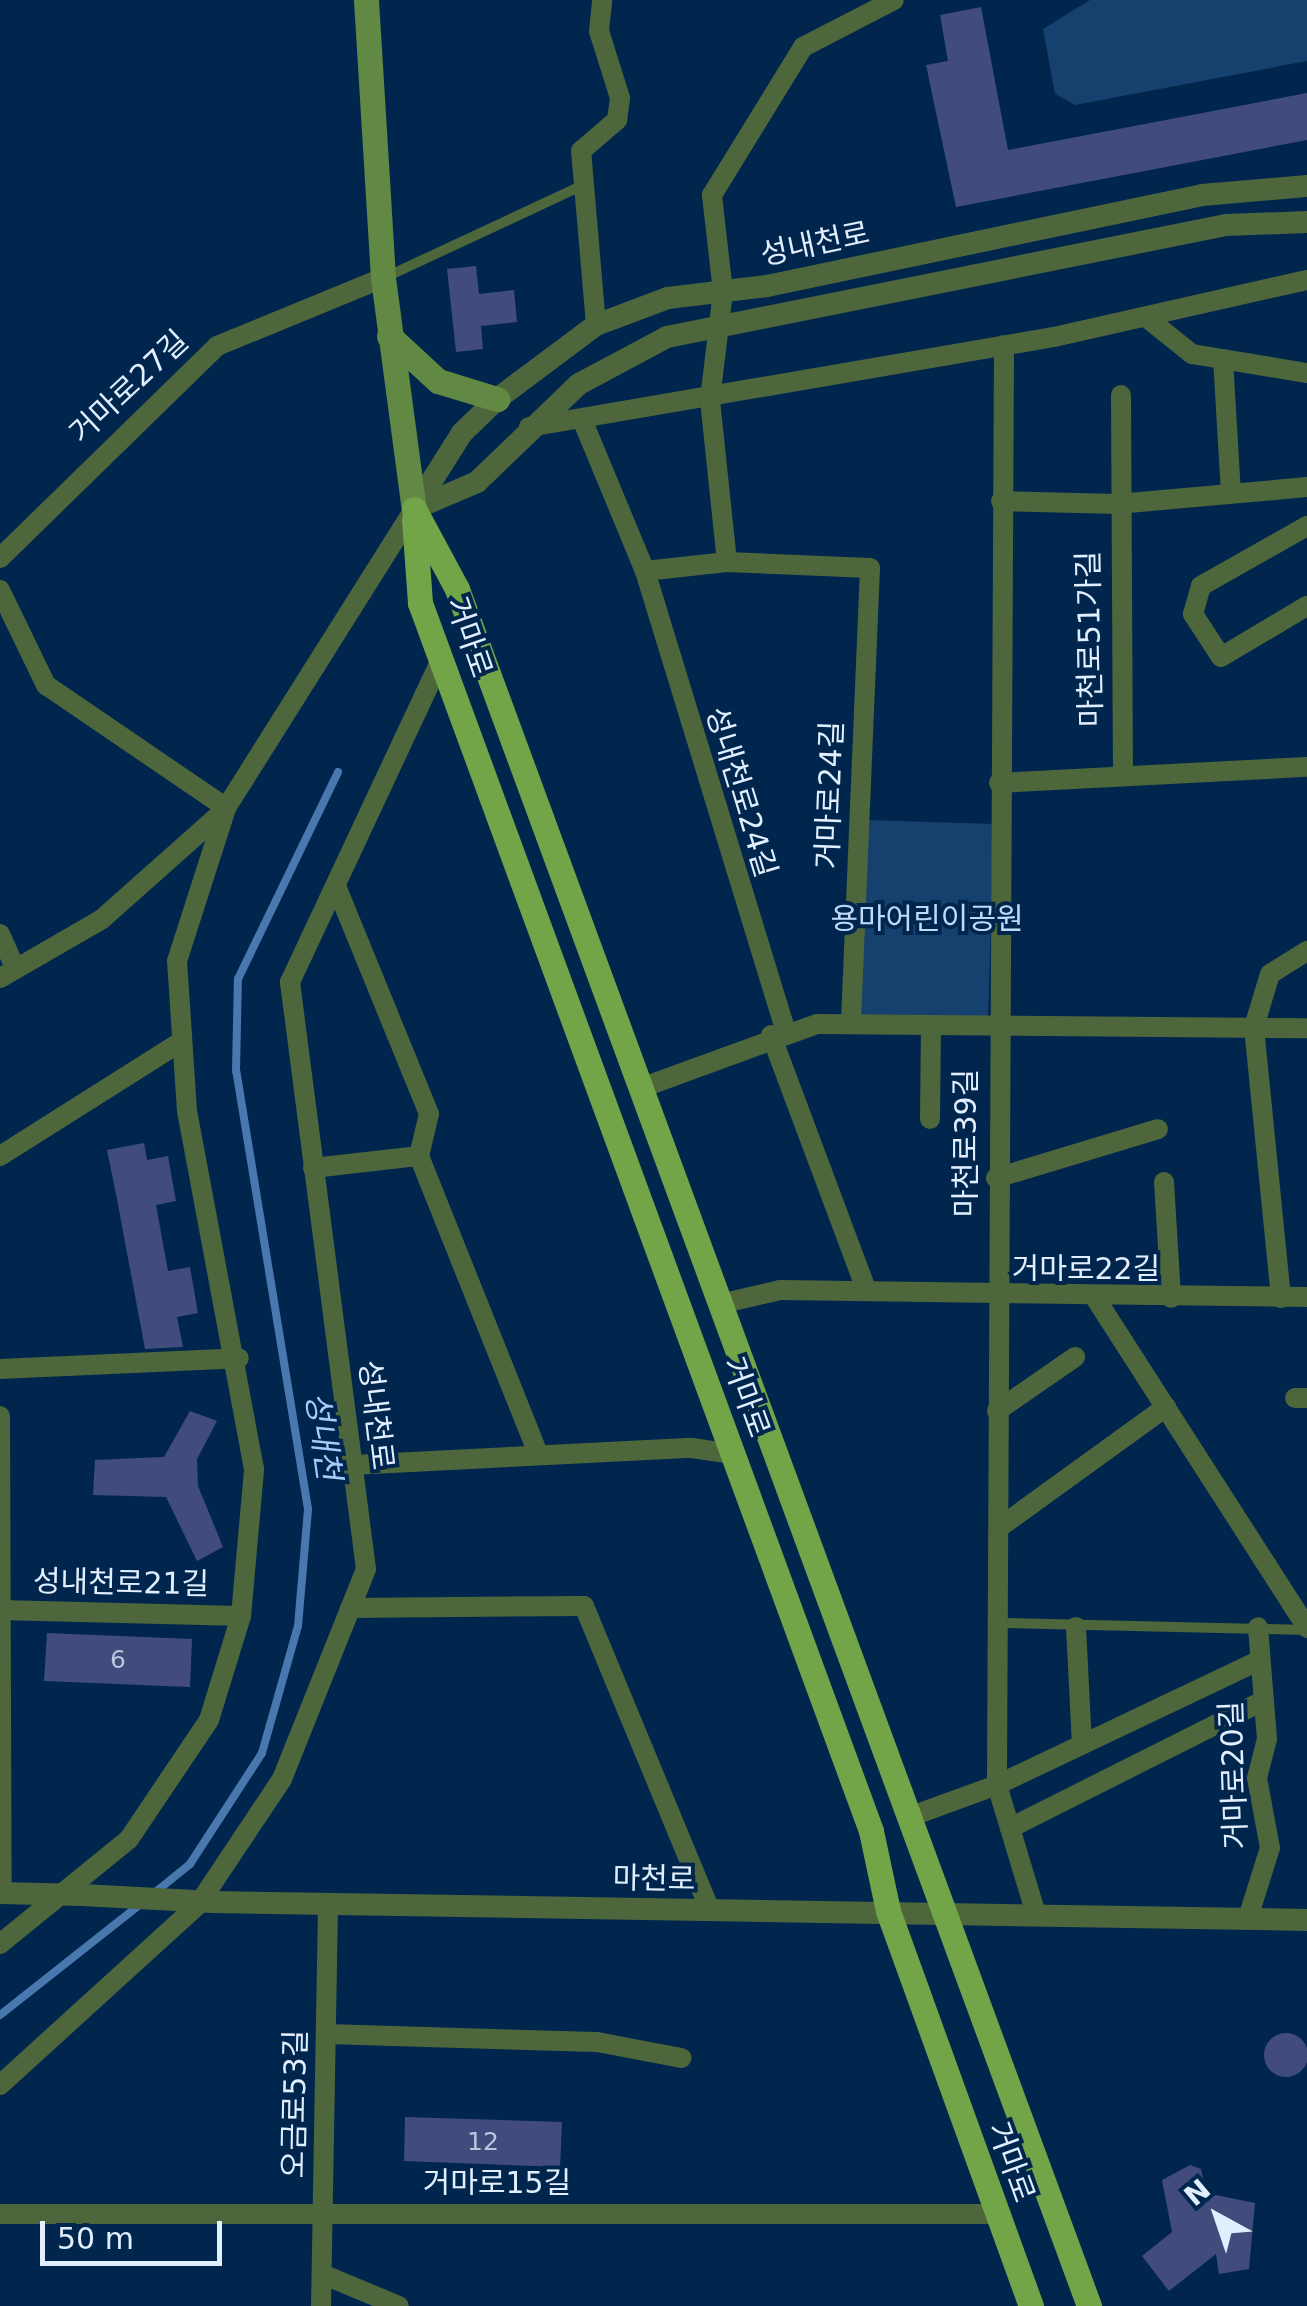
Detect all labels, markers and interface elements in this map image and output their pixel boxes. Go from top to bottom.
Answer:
street label: 성내천로 [757,215,873,273]
street label: 거마로27길 [62,323,196,451]
street label: 마천로51가길 [1070,551,1110,727]
street label: 거마로 [439,592,499,682]
street label: 성내천로24길 [698,702,784,882]
street label: 거마로24길 [809,720,851,870]
park label: 용마어린이공원 [830,901,1024,937]
street label: 마천로39길 [948,1069,984,1217]
street label: 거마로22길 [1012,1251,1160,1287]
street label: 거마로 [715,1352,777,1442]
street label: 성내천로 [351,1358,401,1472]
water label: 성내천 [298,1390,348,1482]
street label: 성내천로21길 [33,1563,209,1603]
house number: 6 [110,1645,126,1675]
street label: 거마로20길 [1213,1700,1255,1850]
street label: 마천로 [612,1860,696,1898]
street label: 오금로53길 [276,2029,314,2179]
street label: 거마로 [980,2117,1042,2207]
house number: 12 [467,2127,499,2157]
street label: 거마로15길 [423,2165,571,2201]
north arrow [1167,2166,1267,2266]
text: N [1178,2172,1217,2213]
scale bar [45,2201,228,2263]
text: 50 m [57,2221,134,2256]

